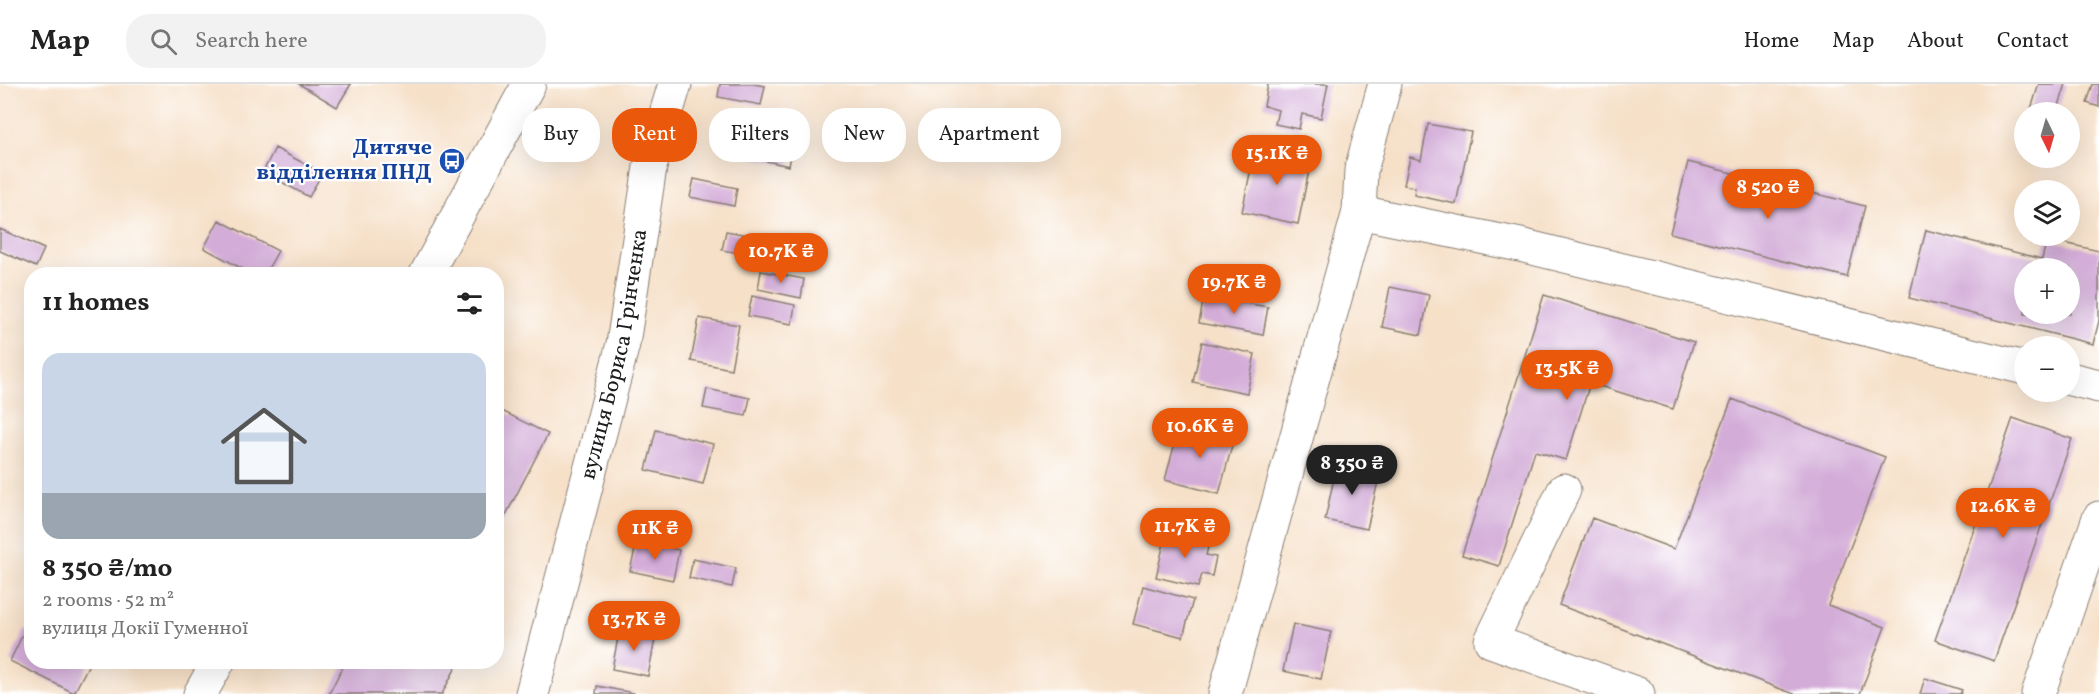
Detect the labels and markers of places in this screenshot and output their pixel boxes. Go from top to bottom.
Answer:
place label: Дитяче відділення ПНД [256,133,432,189]
pin: 15.1K ₴ [1222,135,1332,186]
bus stop icon: Дитяче відділення ПНД [437,146,467,176]
pin: 8 520 ₴ [1713,169,1823,220]
pin: 10.7K ₴ [726,233,836,284]
pin: 19.7K ₴ [1179,264,1289,315]
pin: 13.5K ₴ [1512,350,1622,401]
pin: 10.6K ₴ [1145,408,1255,459]
pin: 8 350 ₴ [1297,445,1407,496]
pin: 12.6K ₴ [1948,488,2058,539]
pin: 11.7K ₴ [1130,508,1240,559]
pin: 11K ₴ [613,510,697,561]
pin: 13.7K ₴ [579,601,689,652]

